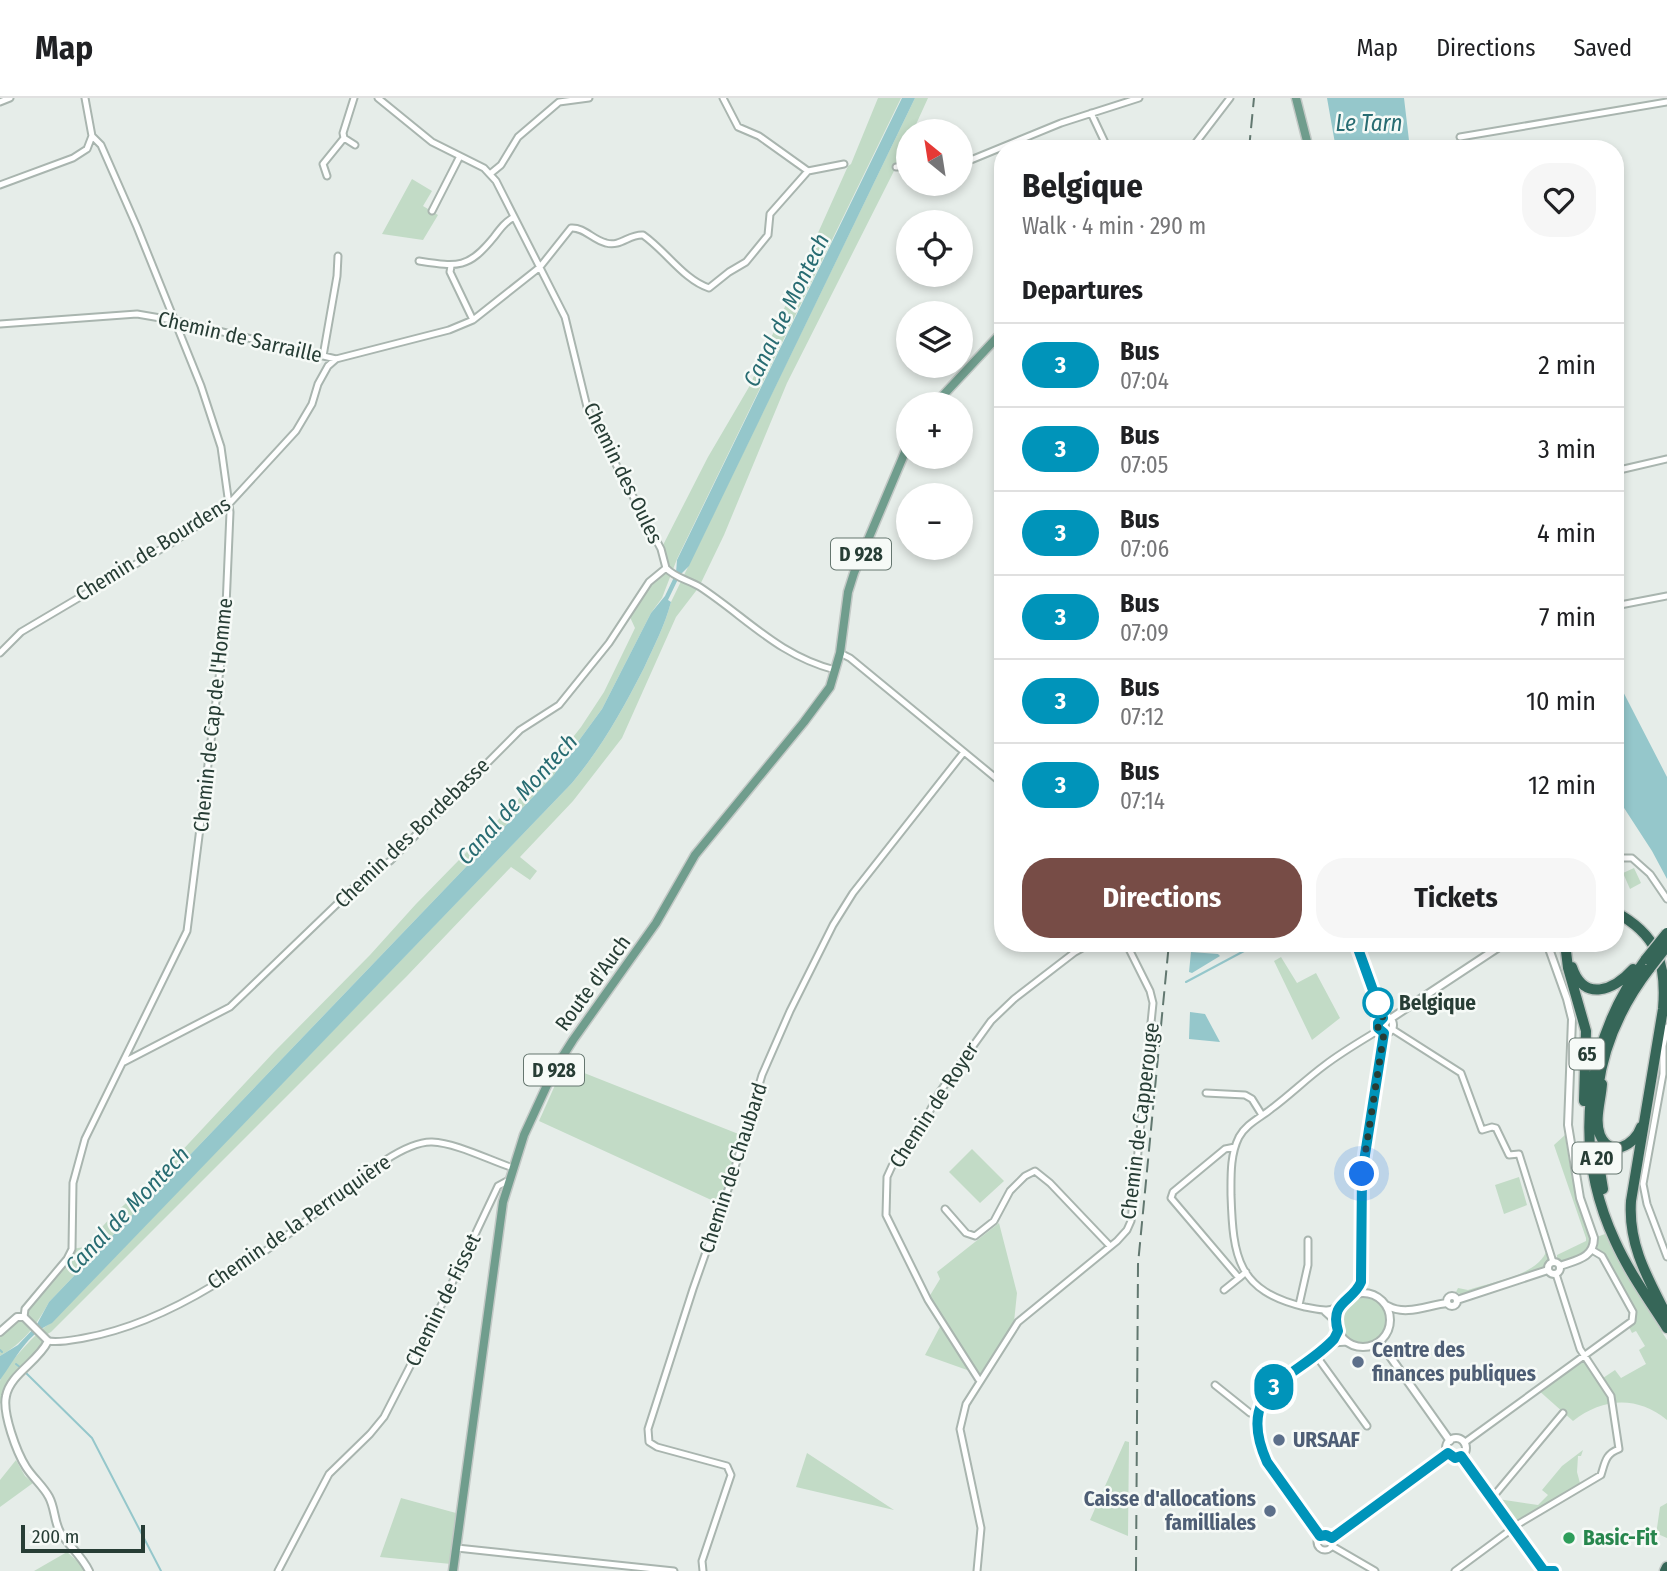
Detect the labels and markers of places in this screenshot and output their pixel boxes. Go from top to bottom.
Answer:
marker: Belgique [1363,988,1393,1018]
place label: Belgique [1399,990,1476,1016]
place label: Centre des finances publiques [1372,1337,1536,1387]
marker: Centre des finances publiques [1350,1354,1366,1370]
place label: URSAAF [1293,1427,1361,1453]
marker: URSAAF [1271,1432,1287,1448]
place label: Caisse d'allocations familliales [1084,1486,1256,1536]
marker: Caisse d'allocations familliales [1262,1503,1278,1519]
place label: Basic-Fit [1583,1525,1658,1551]
marker: Basic-Fit [1561,1530,1577,1546]

